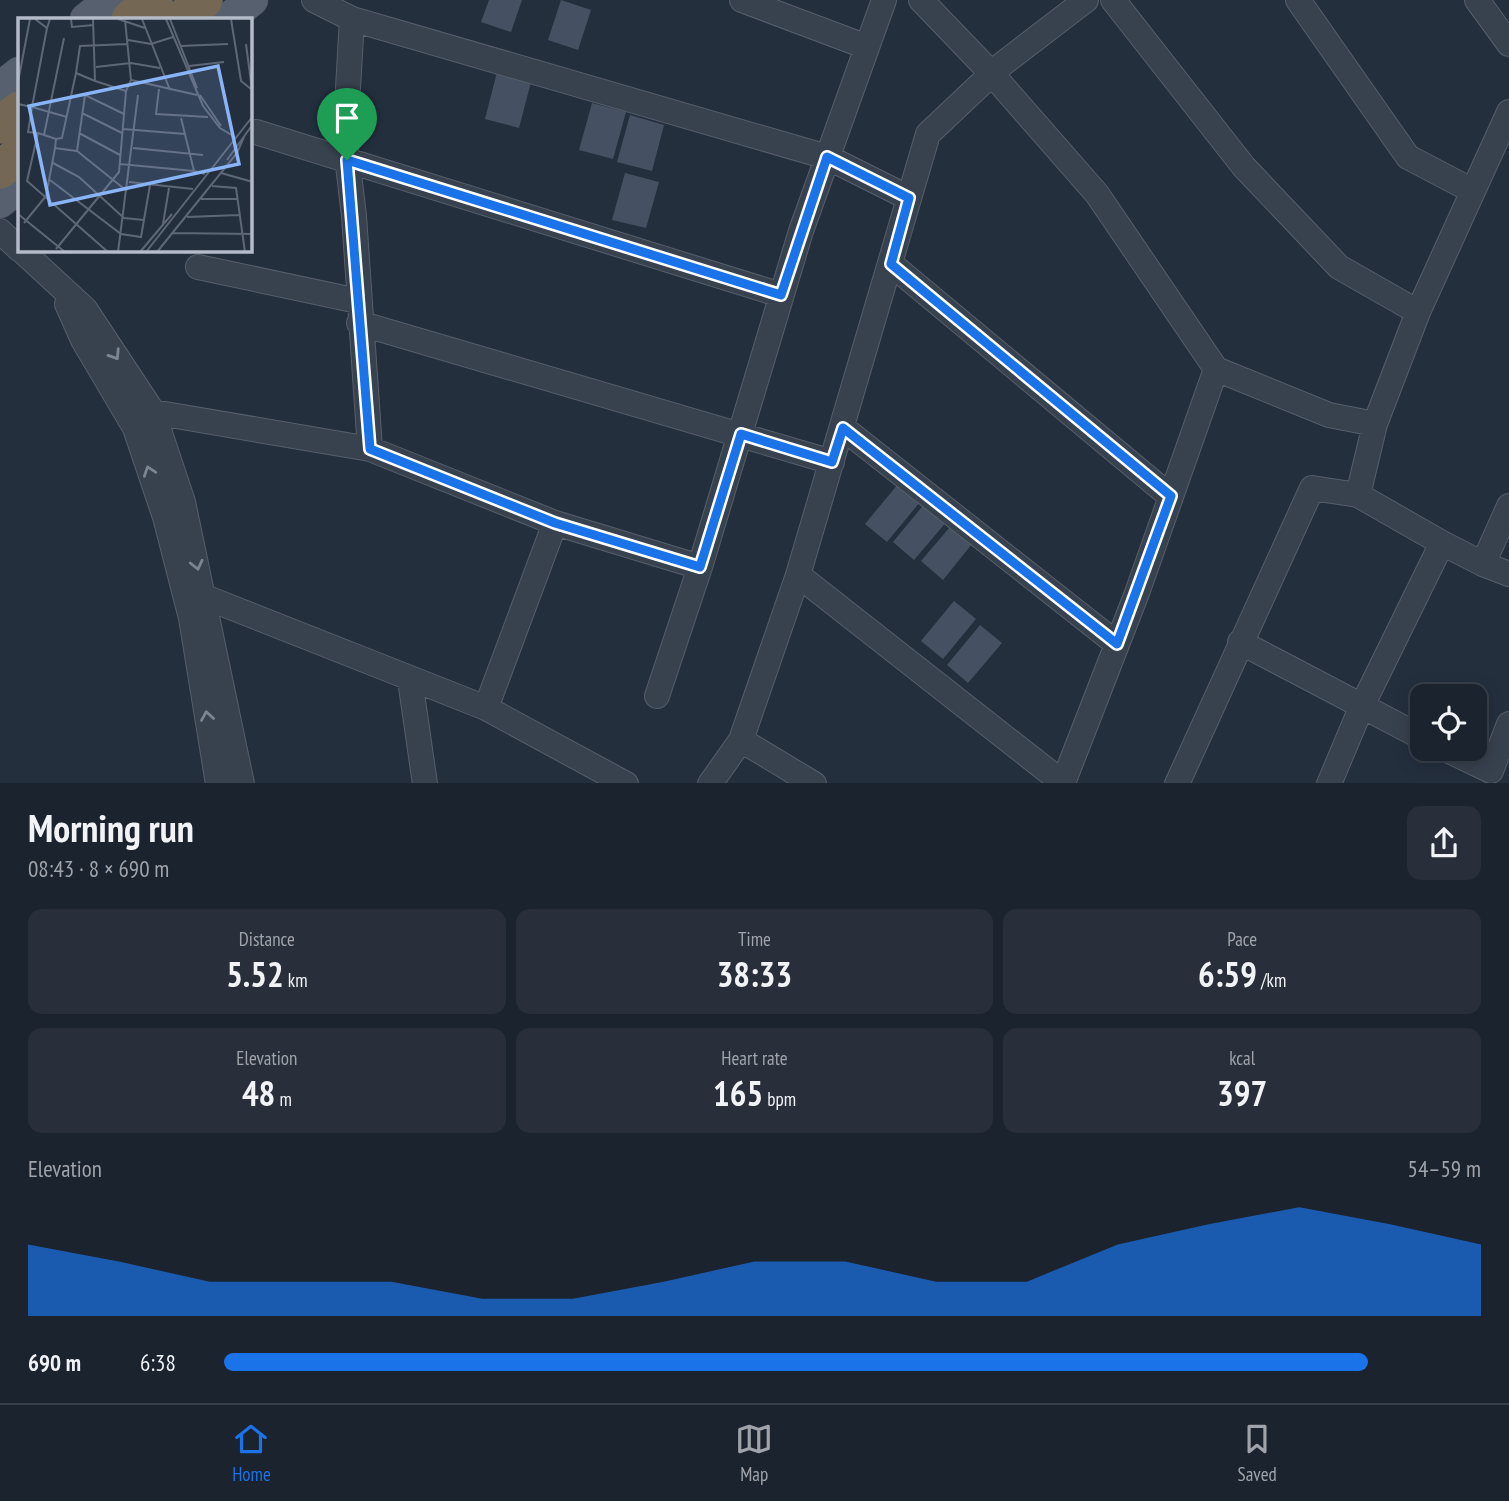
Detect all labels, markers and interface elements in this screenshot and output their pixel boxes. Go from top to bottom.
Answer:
inset map [18,18,252,252]
pin [317,88,377,160]
icon: arrive [328,99,366,137]
one-way arrow [107,347,119,360]
one-way arrow [143,466,157,478]
one-way arrow [189,559,203,571]
map controls [1410,684,1487,761]
button: locate [1410,684,1487,761]
one-way arrow [200,710,215,722]
text: Morning run [28,803,194,852]
button: share [1407,806,1481,880]
text: 08:43 · 8 × 690 m [28,854,169,883]
text: Distance [239,927,295,951]
text: Time [738,927,771,951]
text: Pace [1227,927,1257,951]
text: 5.52 [226,951,284,997]
text: 38:33 [717,951,792,997]
text: 6:59 [1198,951,1257,997]
text: km [284,968,308,992]
text: /km [1257,968,1286,992]
text: Elevation [236,1046,297,1070]
text: Heart rate [721,1046,788,1070]
text: kcal [1229,1046,1255,1070]
text: 48 [242,1070,275,1116]
text: 165 [713,1070,763,1116]
text: 397 [1217,1070,1267,1116]
text: m [275,1087,292,1111]
text: bpm [763,1087,796,1111]
text: Elevation [28,1154,102,1183]
text: 54–59 m [1408,1154,1481,1183]
text: 690 m [28,1348,81,1377]
text: 6:38 [140,1348,176,1377]
tab: Home [232,1420,271,1486]
tab: Map [735,1420,773,1486]
tab: Saved [1238,1420,1277,1486]

